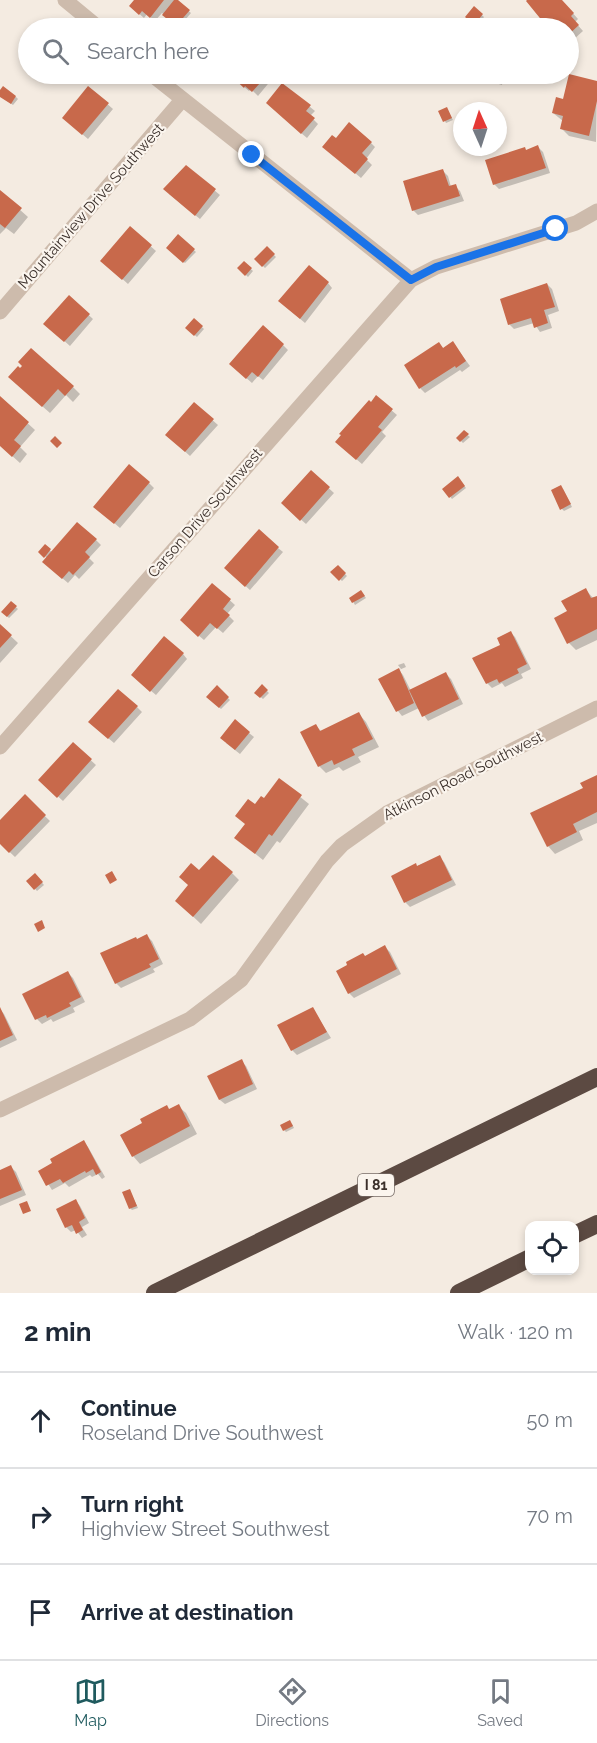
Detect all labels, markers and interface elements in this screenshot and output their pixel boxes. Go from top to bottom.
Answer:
search box [18,18,579,84]
icon: search [39,35,72,68]
text: Search here [87,38,209,64]
north arrow [453,102,507,156]
street label: Mountainview Drive Southwest [14,120,168,292]
route end [238,141,264,167]
route start [542,215,568,241]
street label: Carson Drive Southwest [144,445,266,581]
street label: Atkinson Road Southwest [380,728,546,824]
road number: I 81 [358,1174,394,1196]
map controls [525,1221,579,1275]
button: locate [525,1221,579,1275]
text: 2 min [24,1317,91,1347]
text: Walk · 120 m [458,1320,573,1344]
text: Continue [81,1395,177,1421]
icon: ahead [24,1404,57,1437]
text: 50 m [526,1408,573,1432]
text: Roseland Drive Southwest [81,1421,323,1445]
text: Turn right [81,1491,184,1517]
icon: right [24,1500,57,1533]
text: 70 m [527,1504,573,1528]
text: Highview Street Southwest [81,1517,330,1541]
icon: arrive [24,1596,57,1629]
text: Arrive at destination [81,1599,294,1625]
tab: Map [74,1675,107,1730]
tab: Directions [255,1675,329,1730]
tab: Saved [477,1675,523,1730]

